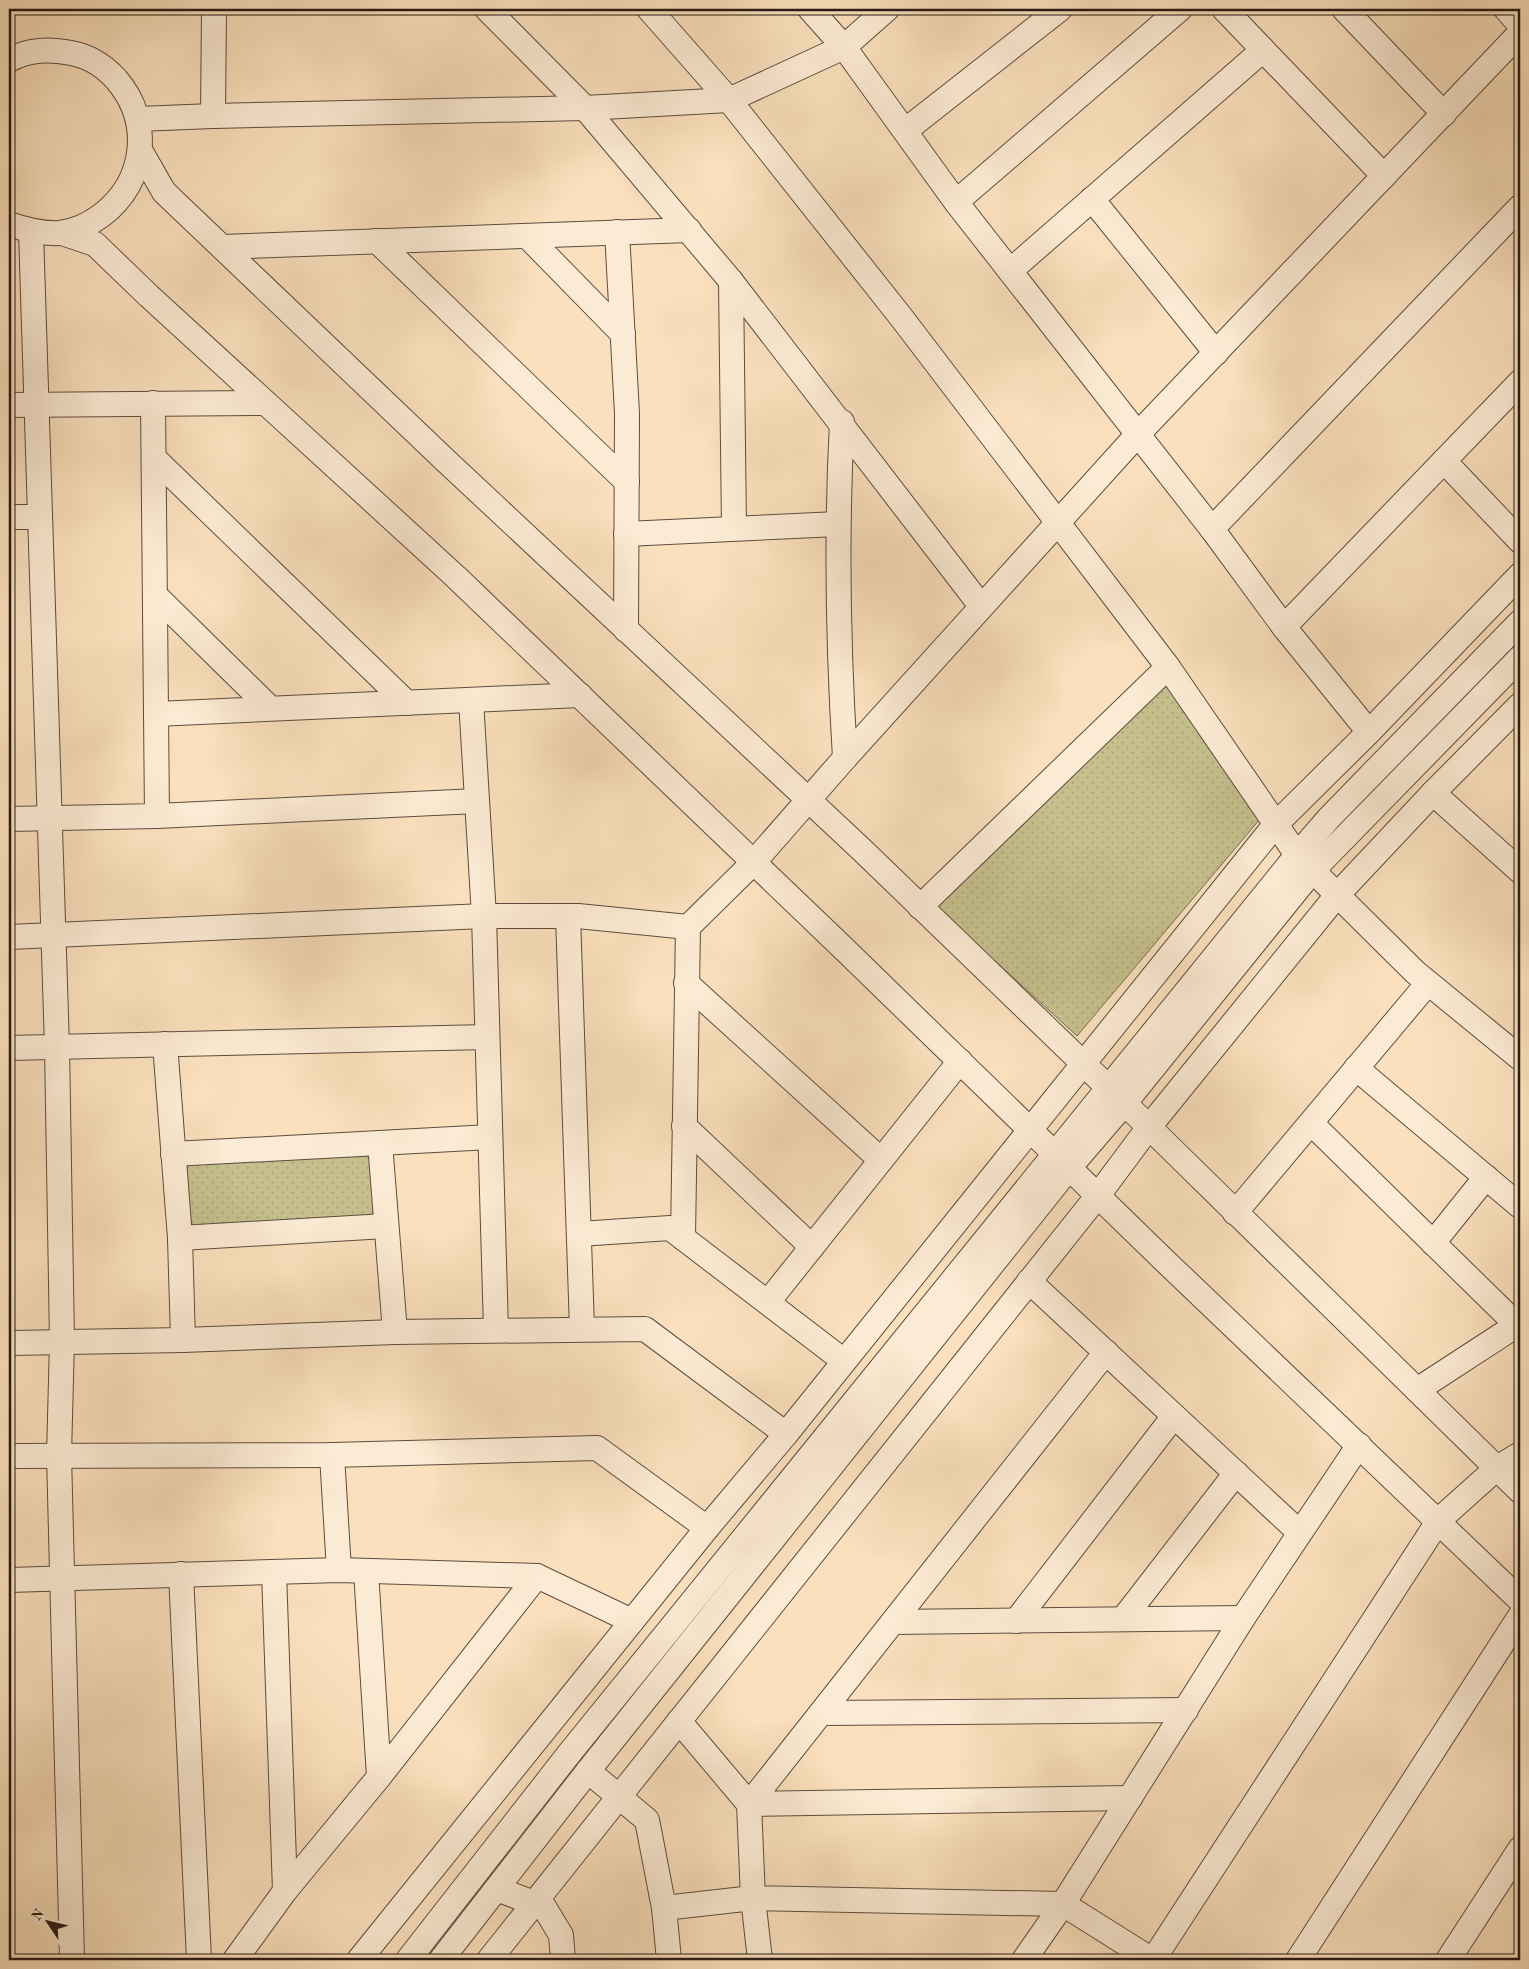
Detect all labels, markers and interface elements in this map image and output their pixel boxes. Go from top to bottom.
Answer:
north arrow [22,1896,72,1946]
text: N [29,1906,47,1924]

